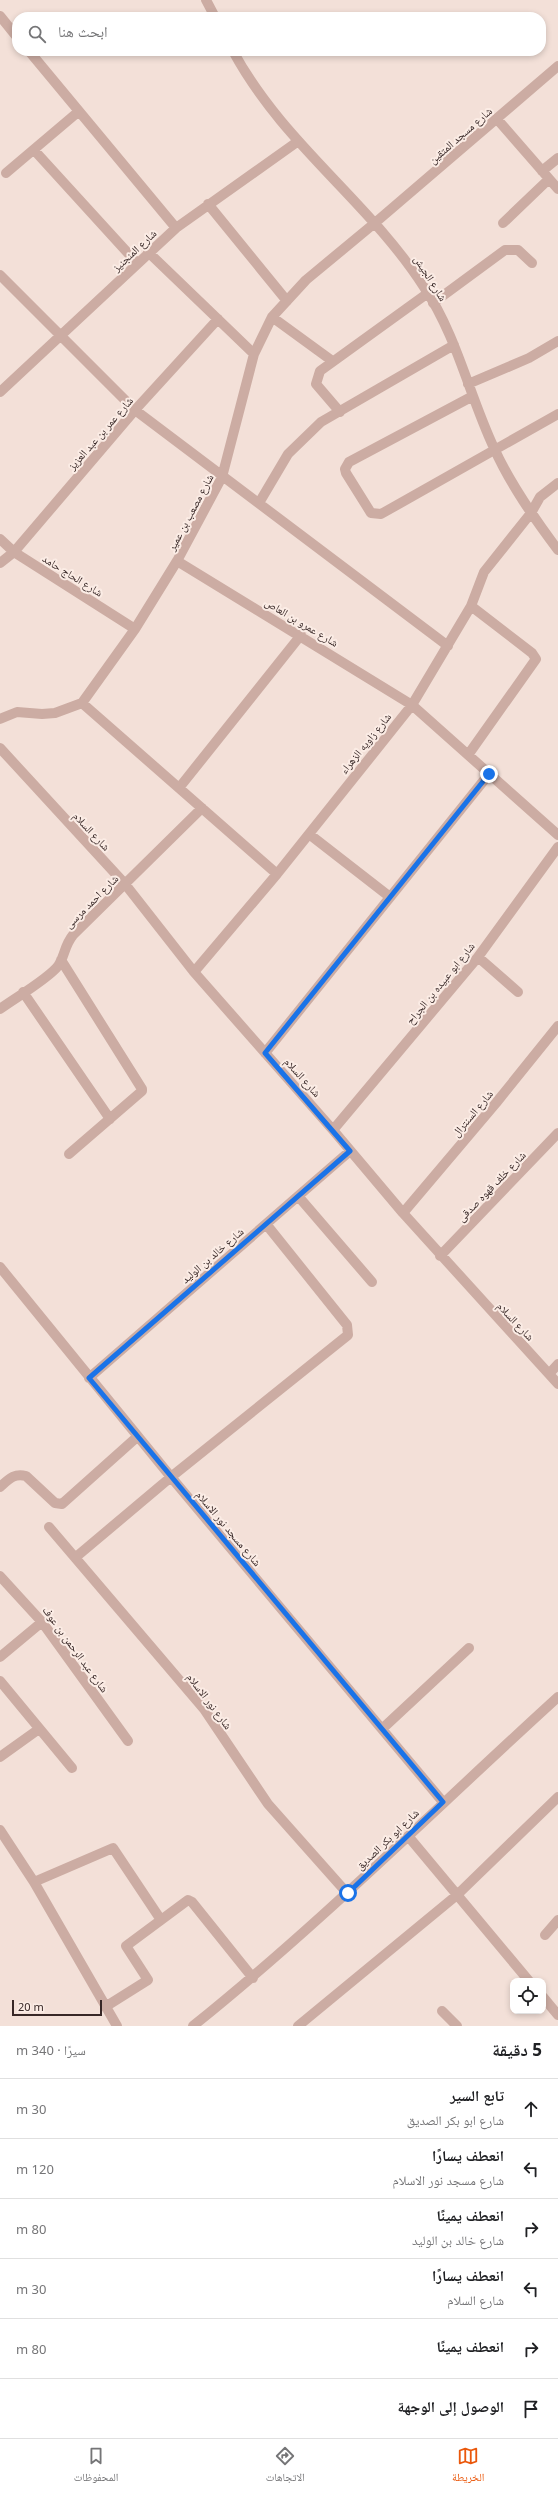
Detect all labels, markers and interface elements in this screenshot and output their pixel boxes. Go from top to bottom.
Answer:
search box [12,12,546,56]
text: ابحث هنا [58,21,108,41]
icon: search [26,23,48,45]
street label: شارع مسجد المتقين [425,103,495,167]
street label: شارع المنجنيز [108,226,159,275]
street label: شارع الجيش [411,252,451,304]
street label: شارع عمر بن عبد العزيز [63,393,136,474]
street label: شارع مصعب بن عمير [163,471,216,554]
street label: شارع الحاج حامد [40,550,106,600]
street label: شارع عمرو بن العاص [263,594,341,650]
street label: شارع زاويه الزهراء [336,709,394,777]
route end [480,765,498,783]
street label: شارع السلام [70,808,114,854]
street label: شارع احمد مرسى [61,871,121,931]
street label: شارع ابو عبيده بن الجراح [402,939,478,1027]
street label: شارع السلام [281,1054,325,1100]
street label: شارع السنترال [448,1086,496,1140]
street label: شارع خلف قهوه صدقى [453,1147,529,1225]
street label: شارع خالد بن الوليد [178,1224,246,1286]
street label: شارع السلام [494,1298,538,1344]
street label: شارع مسجد نور الاسلام [193,1487,265,1569]
street label: شارع عبد الرحمن بن عوف [40,1603,112,1695]
street label: شارع نور الاسلام [184,1670,236,1732]
street label: شارع ابو بكر الصديق [352,1805,422,1873]
route start [339,1884,357,1902]
map controls [510,1978,546,2014]
button: locate [510,1978,546,2014]
scale bar [12,1998,102,2017]
text: 20 m [18,1999,44,2014]
text: 5 دقيقة [492,2038,542,2061]
text: سيرًا · 340 m [16,2041,86,2059]
text: تابع السير [450,2085,504,2105]
icon: ahead [520,2098,542,2120]
text: 30 m [16,2100,46,2118]
text: شارع ابو بكر الصديق [407,2111,504,2129]
text: انعطف يسارًا [432,2145,504,2165]
icon: left [520,2158,542,2180]
text: 120 m [16,2160,54,2178]
text: شارع مسجد نور الاسلام [392,2171,504,2189]
text: انعطف يمينًا [436,2205,504,2225]
icon: right [520,2218,542,2240]
text: 80 m [16,2220,46,2238]
text: شارع خالد بن الوليد [412,2231,504,2249]
text: انعطف يسارًا [432,2265,504,2285]
icon: left [520,2278,542,2300]
text: 30 m [16,2280,46,2298]
text: شارع السلام [447,2291,504,2309]
text: انعطف يمينًا [436,2336,504,2356]
icon: right [520,2338,542,2360]
text: 80 m [16,2340,46,2358]
text: الوصول إلى الوجهة [398,2396,504,2416]
icon: arrive [520,2398,542,2420]
tab: المحفوظات [74,2445,118,2488]
tab: الاتجاهات [266,2445,305,2488]
tab: الخريطة [452,2445,484,2488]

